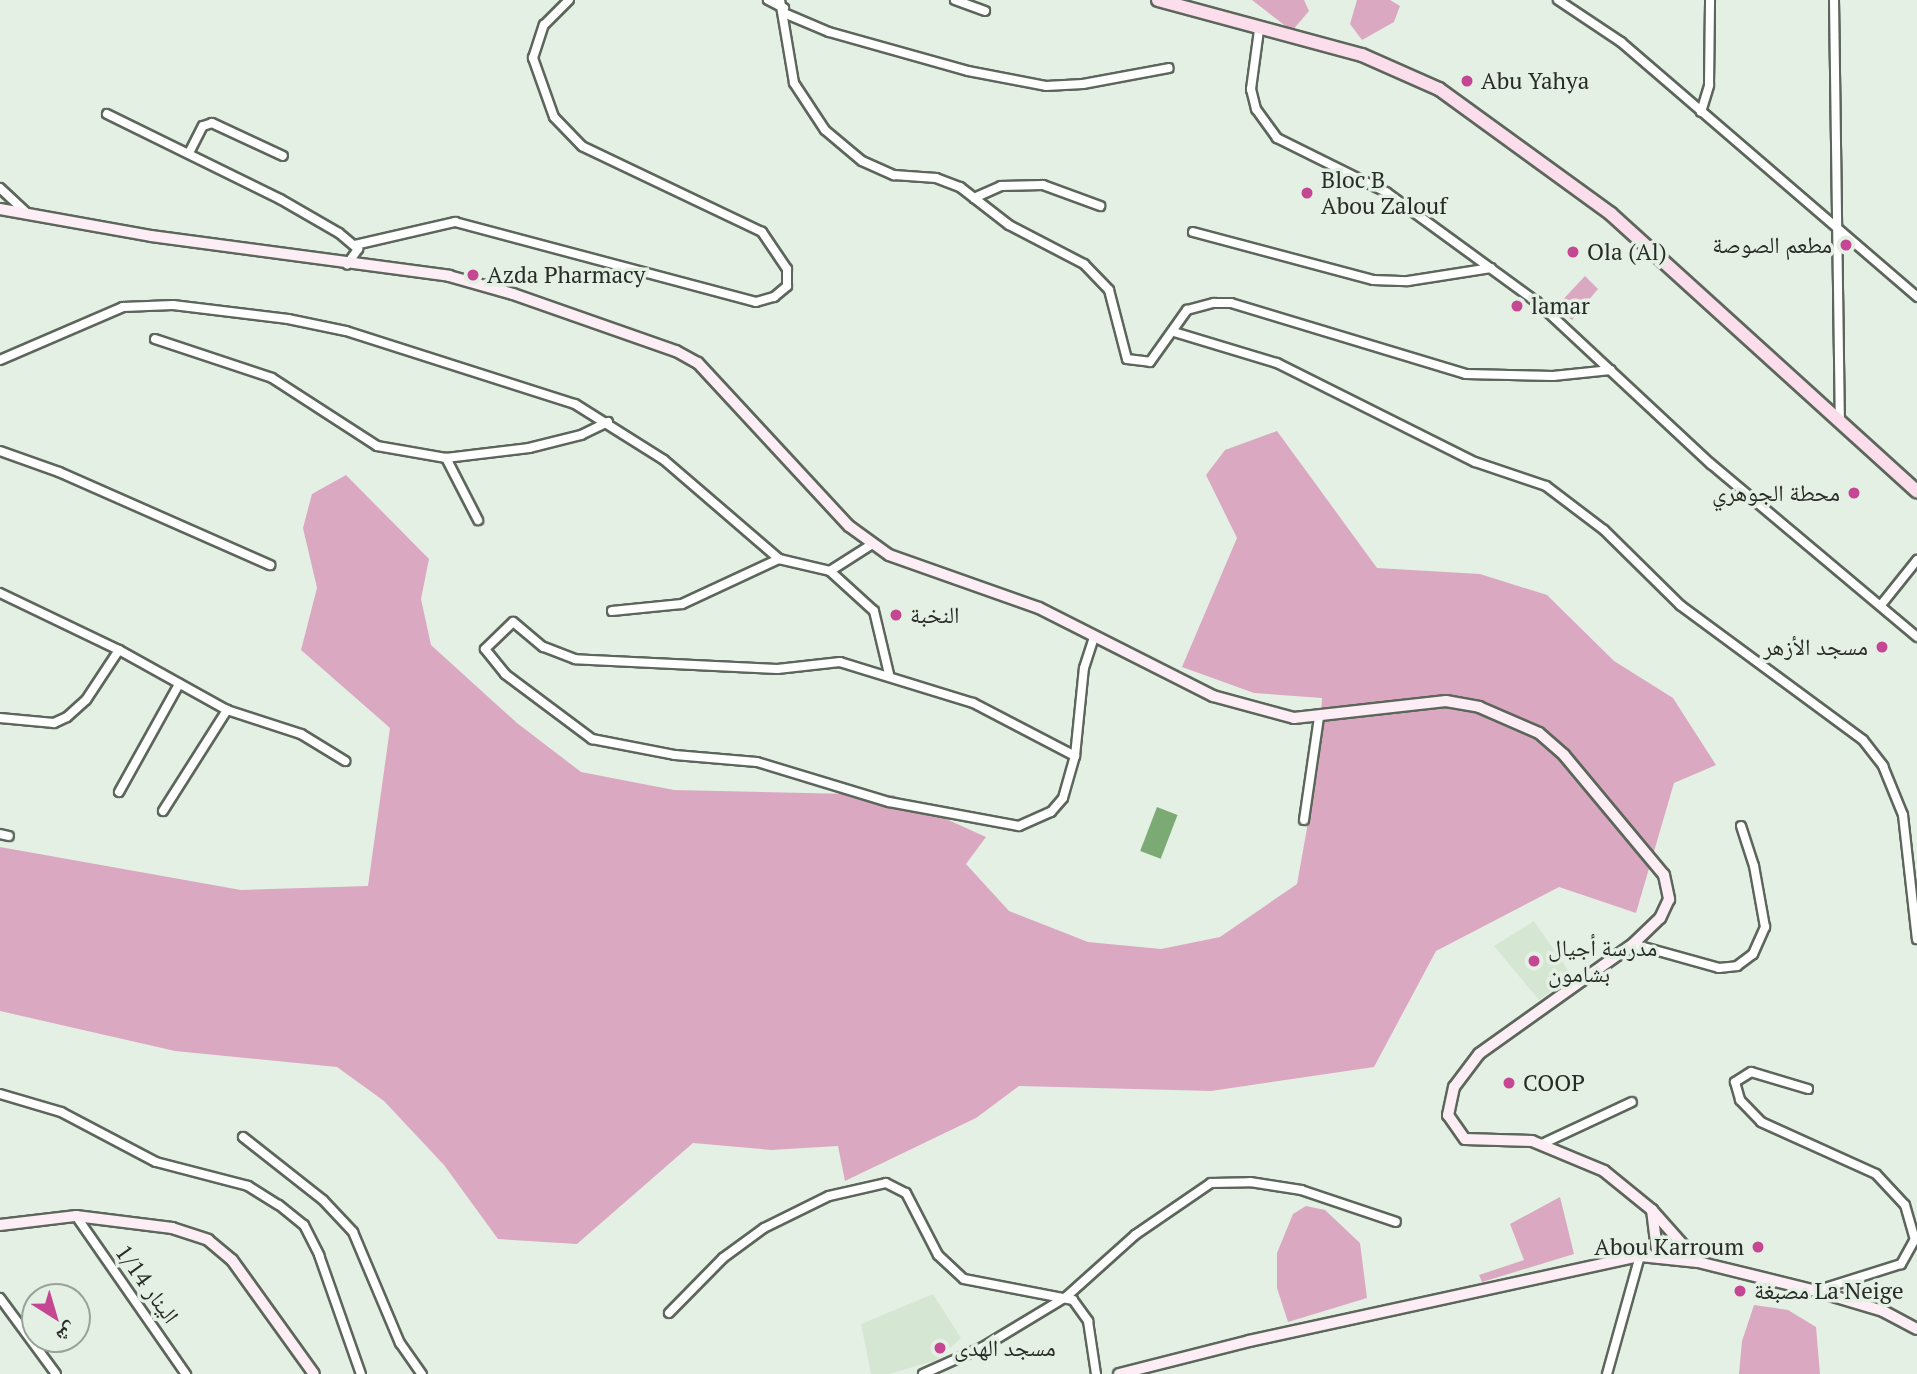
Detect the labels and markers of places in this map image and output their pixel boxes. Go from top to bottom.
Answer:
place label: Abu Yahya [1481,67,1589,95]
marker: Abu Yahya [1459,73,1475,89]
place label: Bloc B Abou Zalouf [1321,166,1447,220]
marker: Bloc B Abou Zalouf [1299,185,1315,201]
place label: مطعم الصوصة [1712,231,1832,259]
marker: مطعم الصوصة [1838,237,1854,253]
place label: Ola (Al) [1587,238,1667,266]
marker: Ola (Al) [1565,244,1581,260]
place label: Azda Pharmacy [487,261,645,289]
marker: Azda Pharmacy [465,267,481,283]
place label: lamar [1531,292,1590,320]
marker: lamar [1509,298,1525,314]
place label: محطة الجوهري [1712,479,1840,507]
marker: محطة الجوهري [1846,485,1862,501]
place label: النخبة [910,601,959,629]
marker: النخبة [888,607,904,623]
place label: مسجد الأزهر [1763,633,1868,661]
marker: مسجد الأزهر [1874,639,1890,655]
place label: مدرسة أجيال بشامون [1548,934,1657,988]
marker: مدرسة أجيال بشامون [1526,953,1542,969]
place label: COOP [1523,1069,1585,1097]
marker: COOP [1501,1075,1517,1091]
place label: Abou Karroum [1594,1233,1744,1261]
marker: Abou Karroum [1750,1239,1766,1255]
place label: مصبغة La Neige [1754,1277,1903,1305]
marker: مصبغة La Neige [1732,1283,1748,1299]
place label: مسجد الهدى [954,1334,1056,1362]
marker: مسجد الهدى [932,1340,948,1356]

